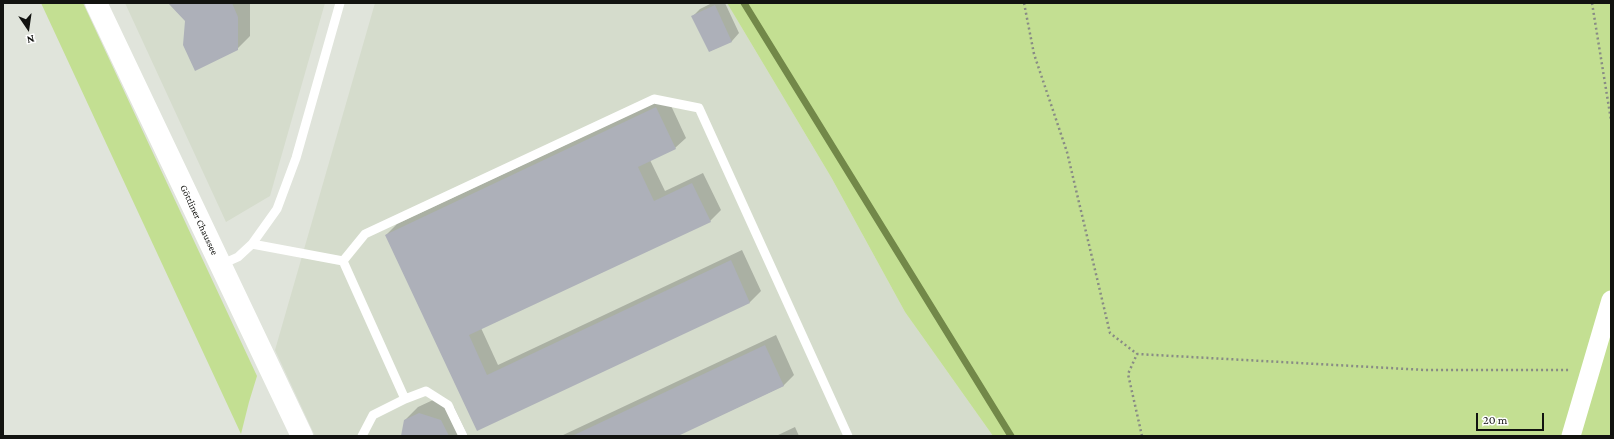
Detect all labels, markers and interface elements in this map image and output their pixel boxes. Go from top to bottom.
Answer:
north arrow [8,8,48,48]
text: N [26,33,36,46]
street label: Göttliner Chaussee [177,183,221,257]
scale bar [1478,405,1546,431]
text: 20 m [1483,413,1507,427]

